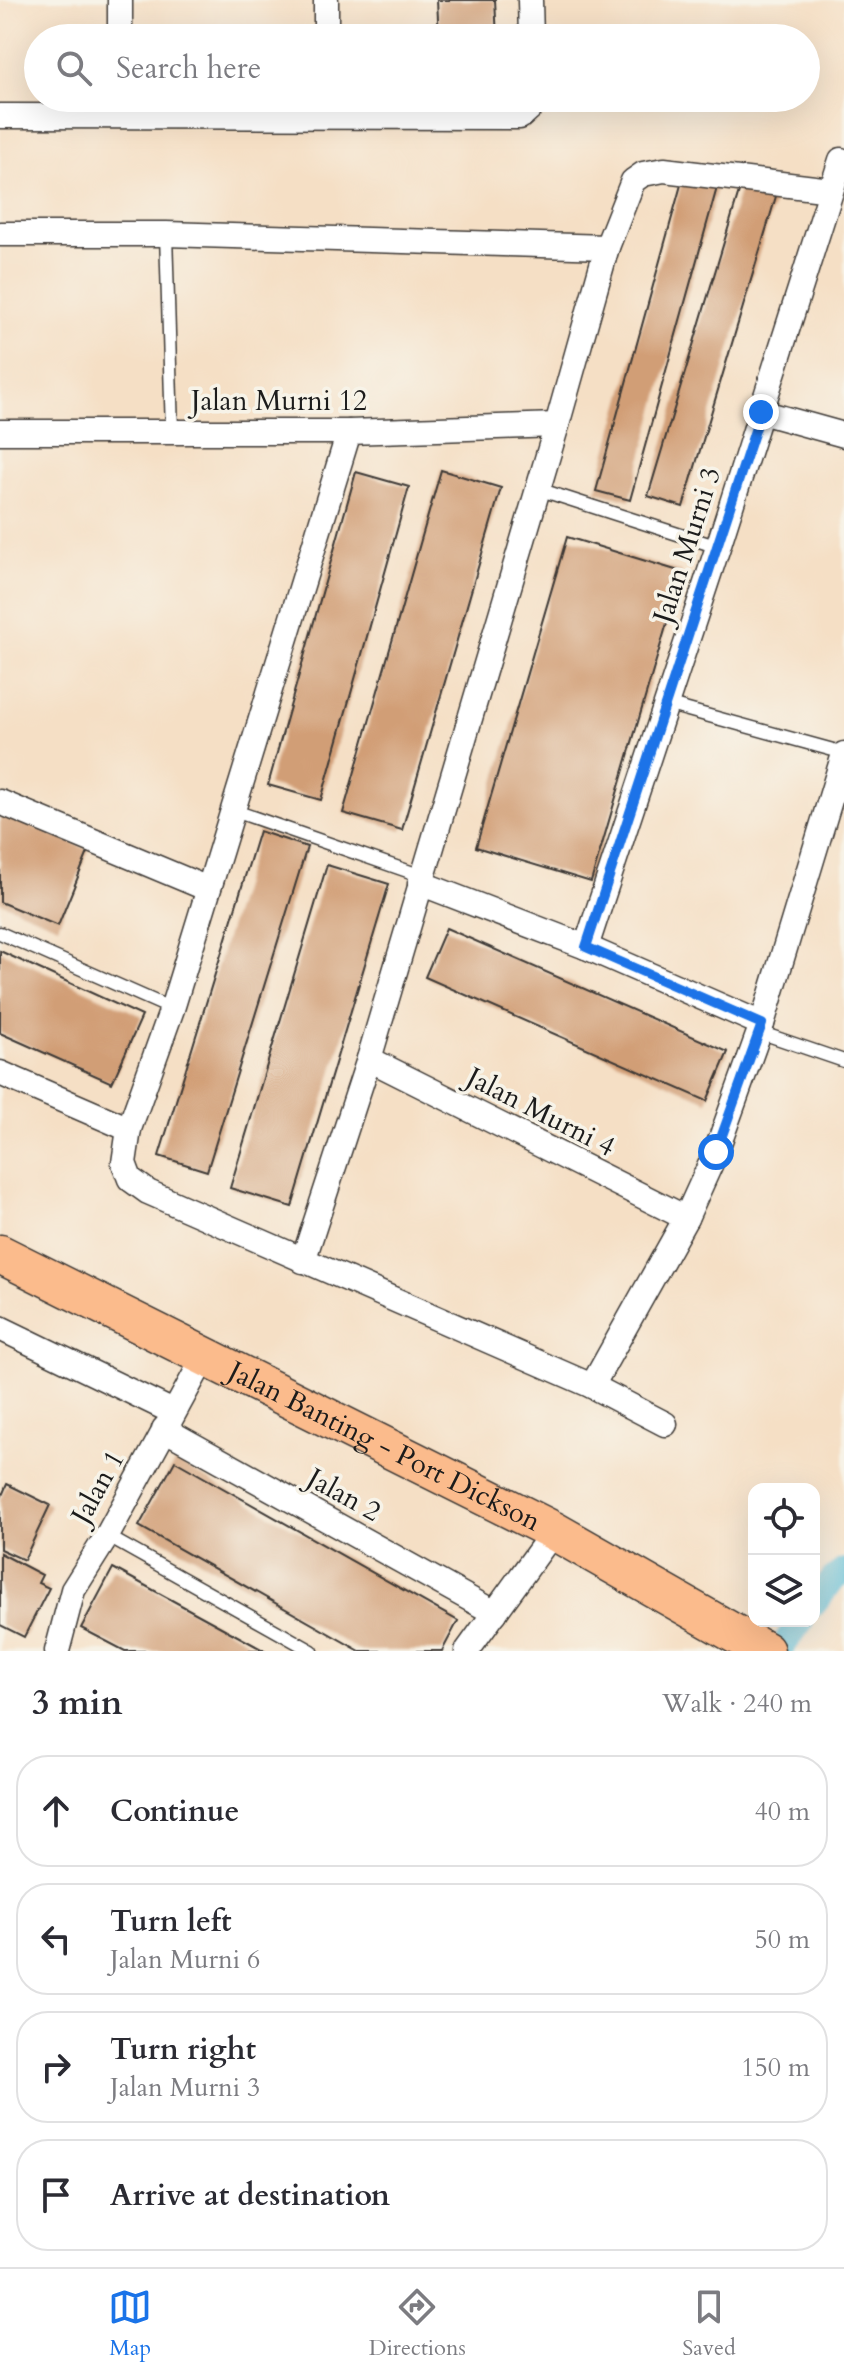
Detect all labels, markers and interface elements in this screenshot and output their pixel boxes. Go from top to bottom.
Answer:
search box [24,24,820,112]
icon: search [52,46,96,90]
text: Search here [116,48,261,89]
street label: Jalan Murni 12 [187,382,367,420]
route end [743,394,779,430]
street label: Jalan Murni 3 [643,462,730,632]
street label: Jalan Murni 4 [457,1057,622,1166]
route start [698,1134,734,1170]
street label: Jalan Banting - Port Dickson [219,1351,547,1540]
street label: Jalan 1 [60,1443,134,1534]
street label: Jalan 2 [297,1457,388,1531]
map controls [748,1483,820,1627]
button: locate [748,1483,820,1555]
button: layers [748,1555,820,1627]
text: 3 min [32,1680,123,1726]
text: Walk · 240 m [662,1686,812,1721]
icon: ahead [34,1789,78,1833]
text: Continue [110,1791,239,1832]
text: 40 m [754,1794,810,1829]
text: Turn left [110,1901,232,1942]
icon: left [34,1917,78,1961]
text: 50 m [754,1922,810,1957]
text: Jalan Murni 6 [110,1942,260,1977]
text: Turn right [110,2029,256,2070]
icon: right [34,2045,78,2089]
text: 150 m [741,2050,810,2085]
text: Jalan Murni 3 [110,2070,260,2105]
icon: arrive [34,2173,78,2217]
text: Arrive at destination [110,2175,390,2216]
tab: Map [108,2285,152,2363]
tab: Directions [369,2285,466,2363]
tab: Saved [682,2285,736,2363]

